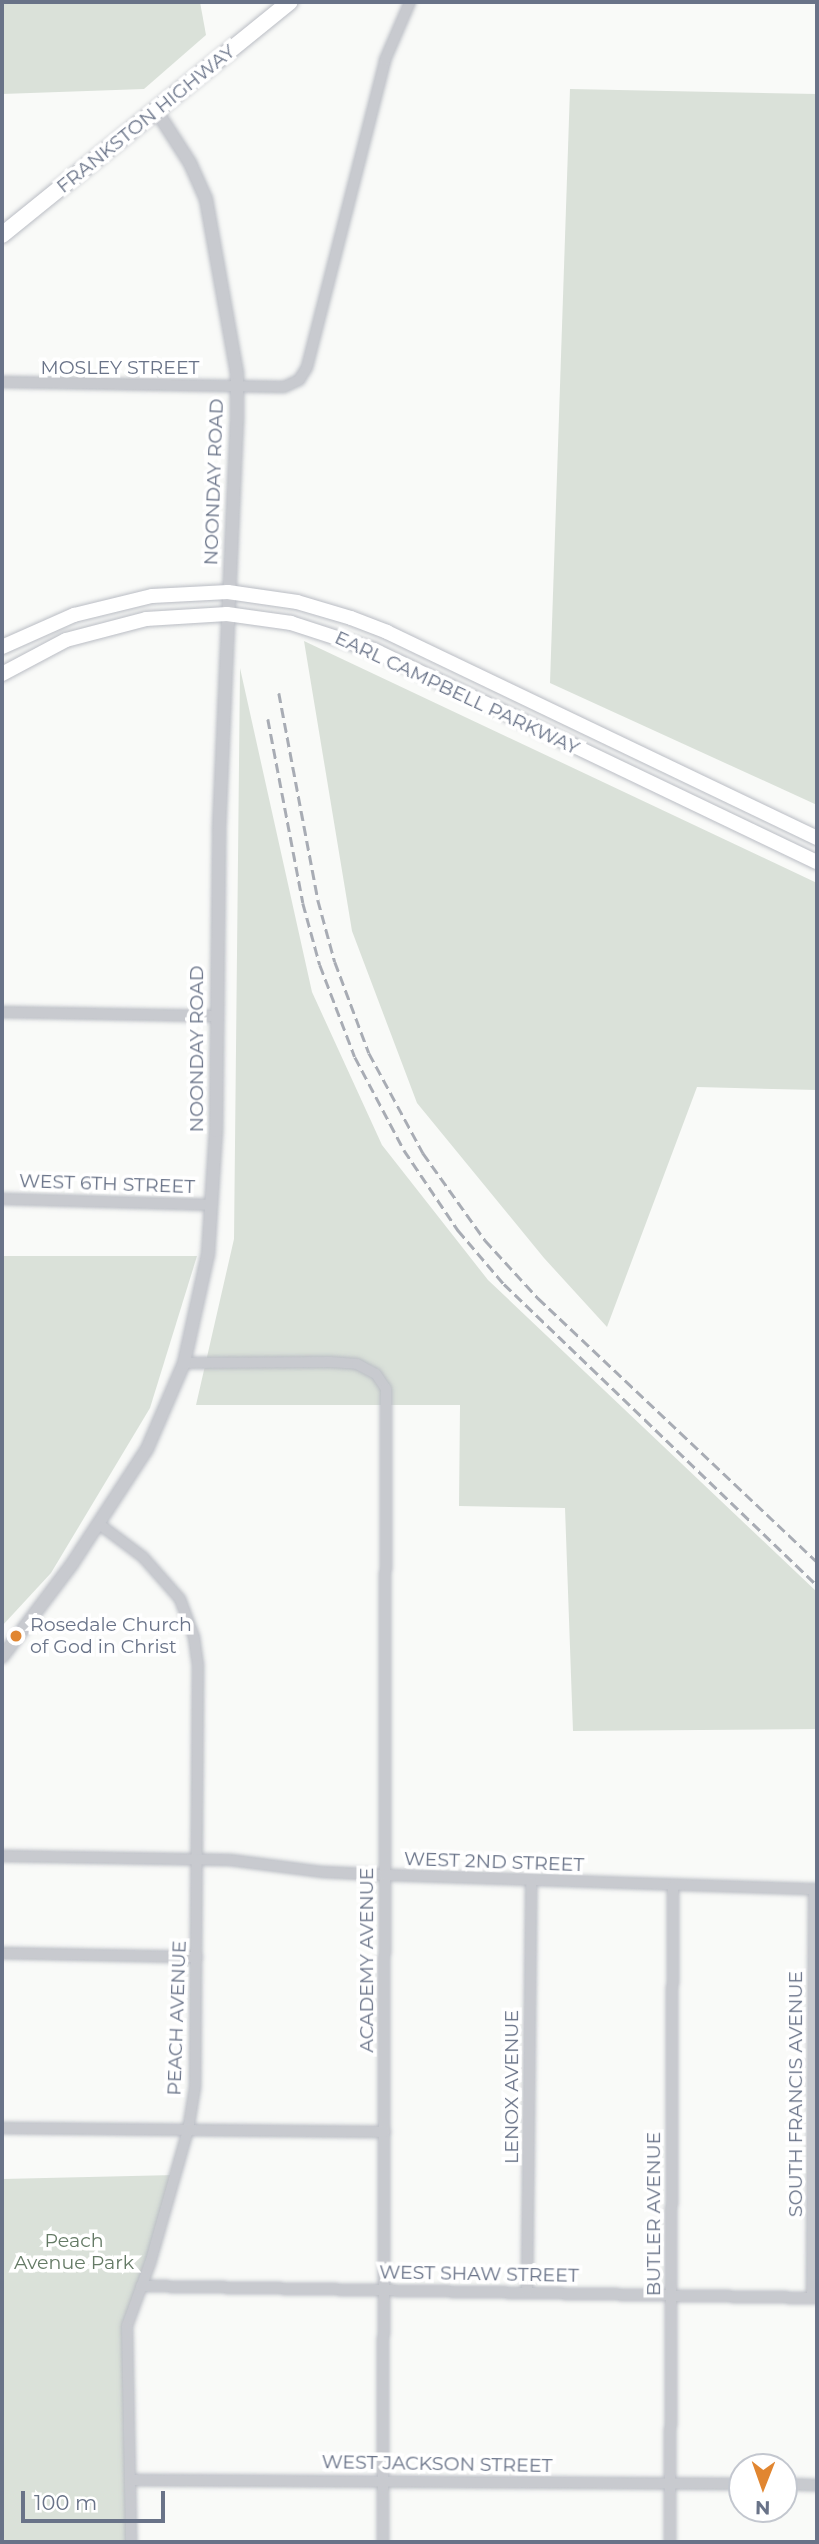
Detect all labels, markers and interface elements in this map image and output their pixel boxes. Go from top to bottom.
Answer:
street label: FRANKSTON HIGHWAY [52,40,240,198]
street label: MOSLEY STREET [40,357,200,379]
street label: NOONDAY ROAD [200,398,228,566]
street label: EARL CAMPBELL PARKWAY [331,626,583,760]
street label: NOONDAY ROAD [186,966,208,1132]
street label: WEST 6TH STREET [19,1170,195,1198]
place label: Rosedale Church of God in Christ [30,1614,192,1658]
marker: Rosedale Church of God in Christ [8,1628,24,1644]
street label: WEST 2ND STREET [404,1847,584,1877]
street label: ACADEMY AVENUE [356,1867,378,2053]
street label: PEACH AVENUE [163,1940,191,2096]
street label: SOUTH FRANCIS AVENUE [785,1971,807,2217]
street label: LENOX AVENUE [501,2010,523,2164]
street label: BUTLER AVENUE [643,2132,665,2296]
park label: Peach Avenue Park [14,2230,134,2274]
street label: WEST SHAW STREET [379,2261,579,2287]
street label: WEST JACKSON STREET [321,2451,553,2477]
north arrow [728,2453,798,2523]
scale bar [24,2478,168,2522]
text: 100 m [34,2490,97,2515]
text: N [755,2496,771,2519]

